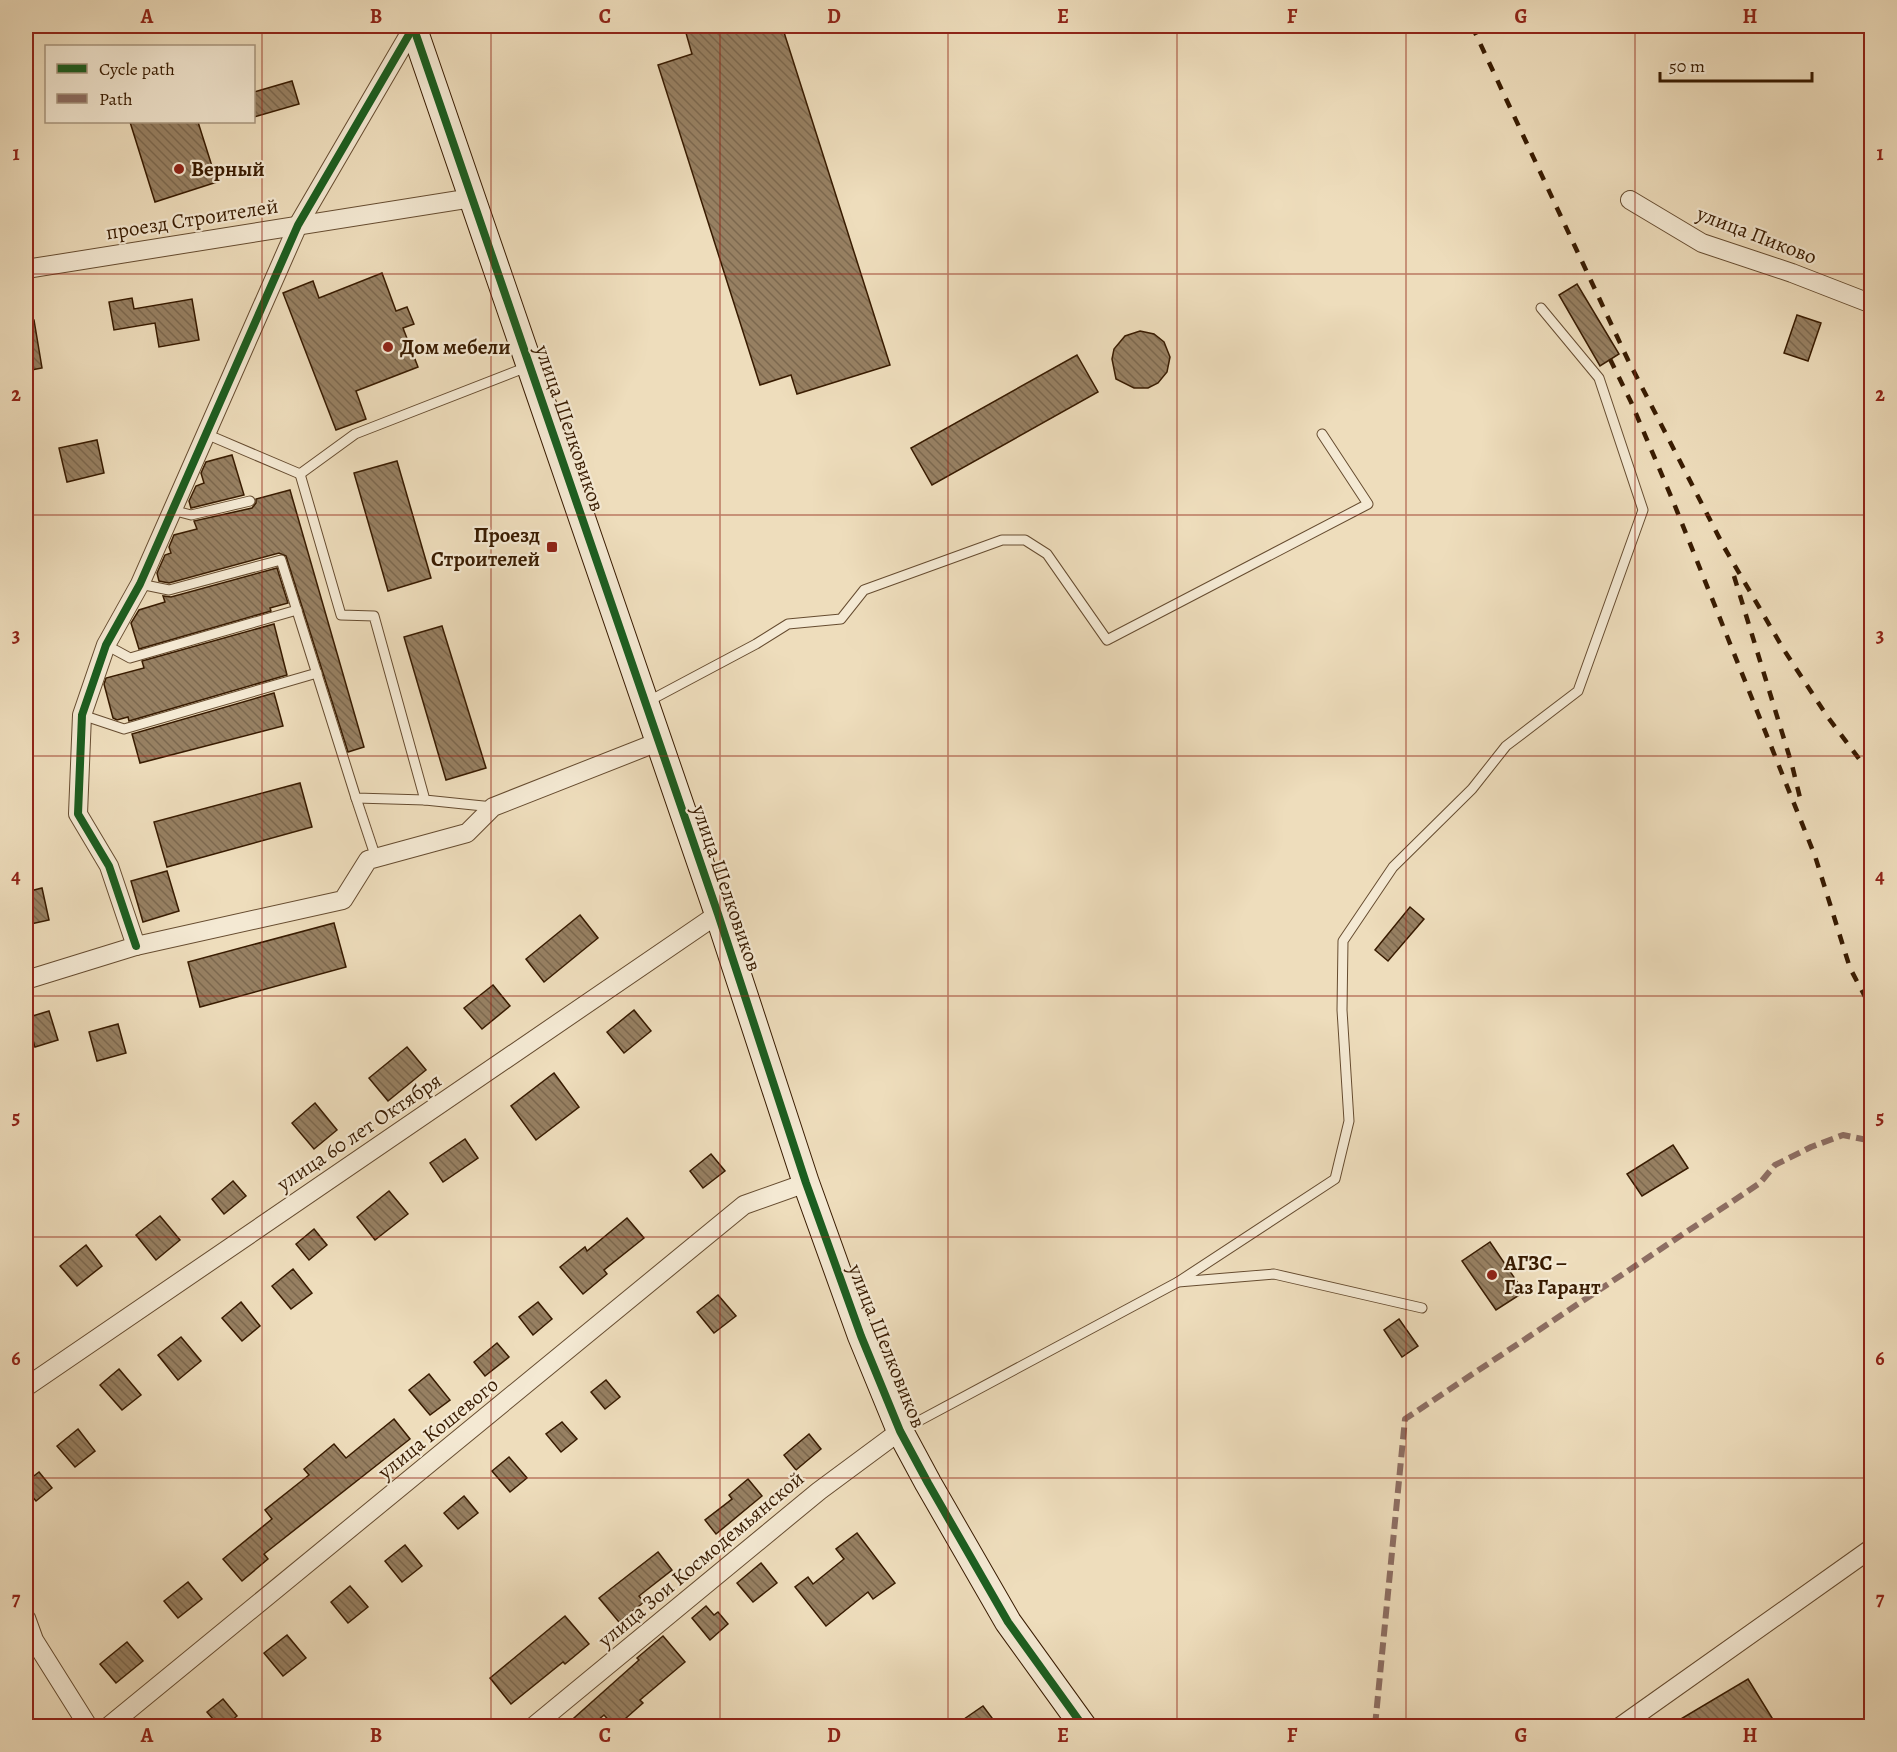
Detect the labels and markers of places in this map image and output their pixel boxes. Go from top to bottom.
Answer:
place label: Верный [191,155,265,183]
marker: Верный [172,162,186,176]
place label: Дом мебели [400,333,511,361]
marker: Дом мебели [381,340,395,354]
place label: Проезд Строителей [431,521,540,573]
marker: Проезд Строителей [545,540,559,554]
place label: АГЗС – Газ Гарант [1503,1249,1601,1301]
marker: АГЗС – Газ Гарант [1485,1268,1499,1282]

